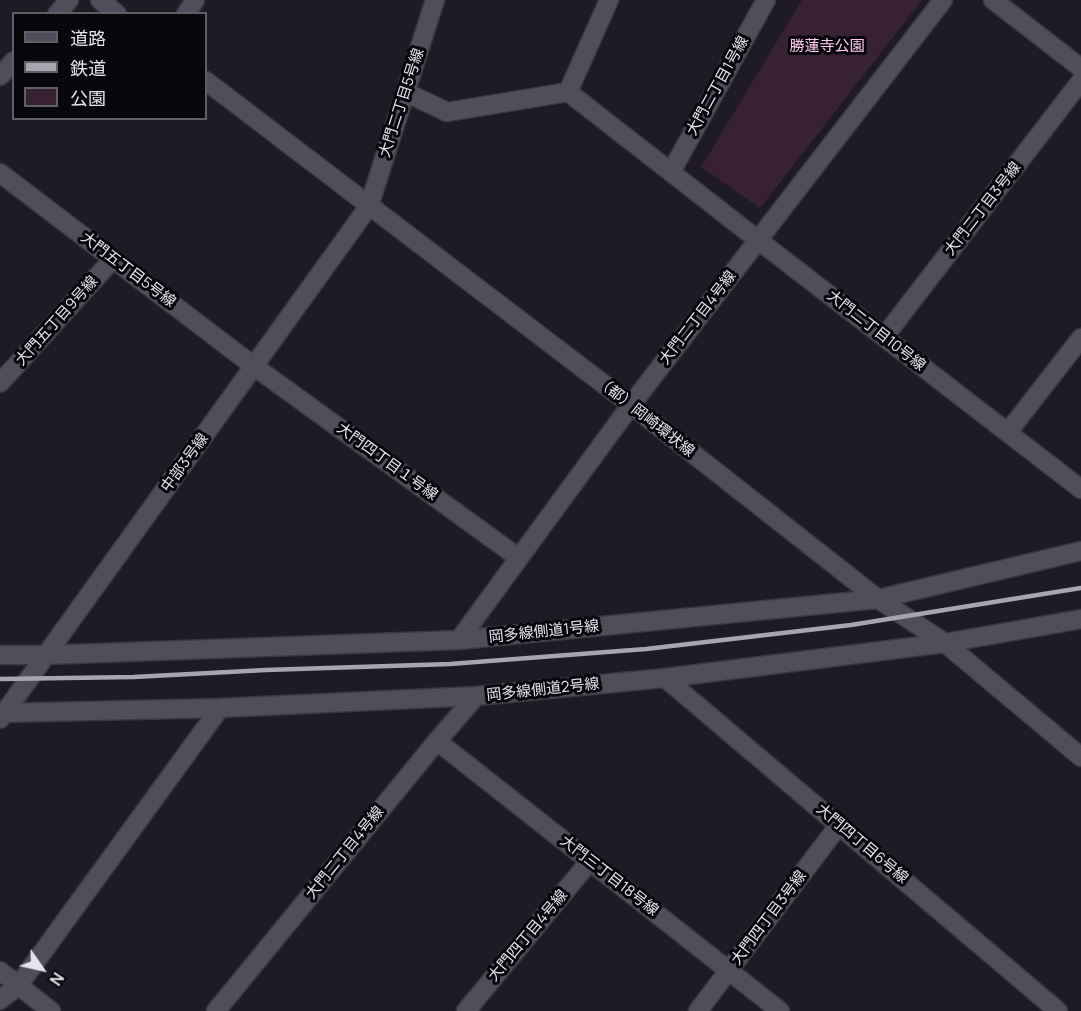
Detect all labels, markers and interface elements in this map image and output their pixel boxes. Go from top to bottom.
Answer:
legend [12,12,207,120]
text: 道路 [70,26,106,50]
street label: 大門二丁目1号線 [683,33,753,139]
park label: 勝蓮寺公園 [790,38,864,56]
street label: 大門二丁目5号線 [376,46,428,160]
text: 鉄道 [70,56,106,80]
text: 公園 [70,86,106,110]
street label: 大門二丁目3号線 [941,159,1025,259]
street label: 大門五丁目5号線 [77,229,179,311]
street label: 大門二丁目4号線 [656,268,740,368]
street label: 大門五丁目9号線 [12,273,102,369]
street label: 大門二丁目10号線 [823,287,929,375]
street label: （都）岡崎環状線 [592,373,698,461]
street label: 大門四丁目１号線 [333,419,441,505]
street label: 中部3号線 [158,430,212,496]
street label: 岡多線側道1号線 [488,617,600,647]
street label: 岡多線側道2号線 [486,675,600,705]
street label: 大門四丁目6号線 [812,800,912,888]
street label: 大門二丁目4号線 [302,803,388,903]
street label: 大門三丁目18号線 [556,832,662,920]
street label: 大門四丁目3号線 [728,867,810,969]
street label: 大門四丁目4号線 [485,887,571,985]
north arrow [12,939,72,999]
text: N [45,968,69,990]

